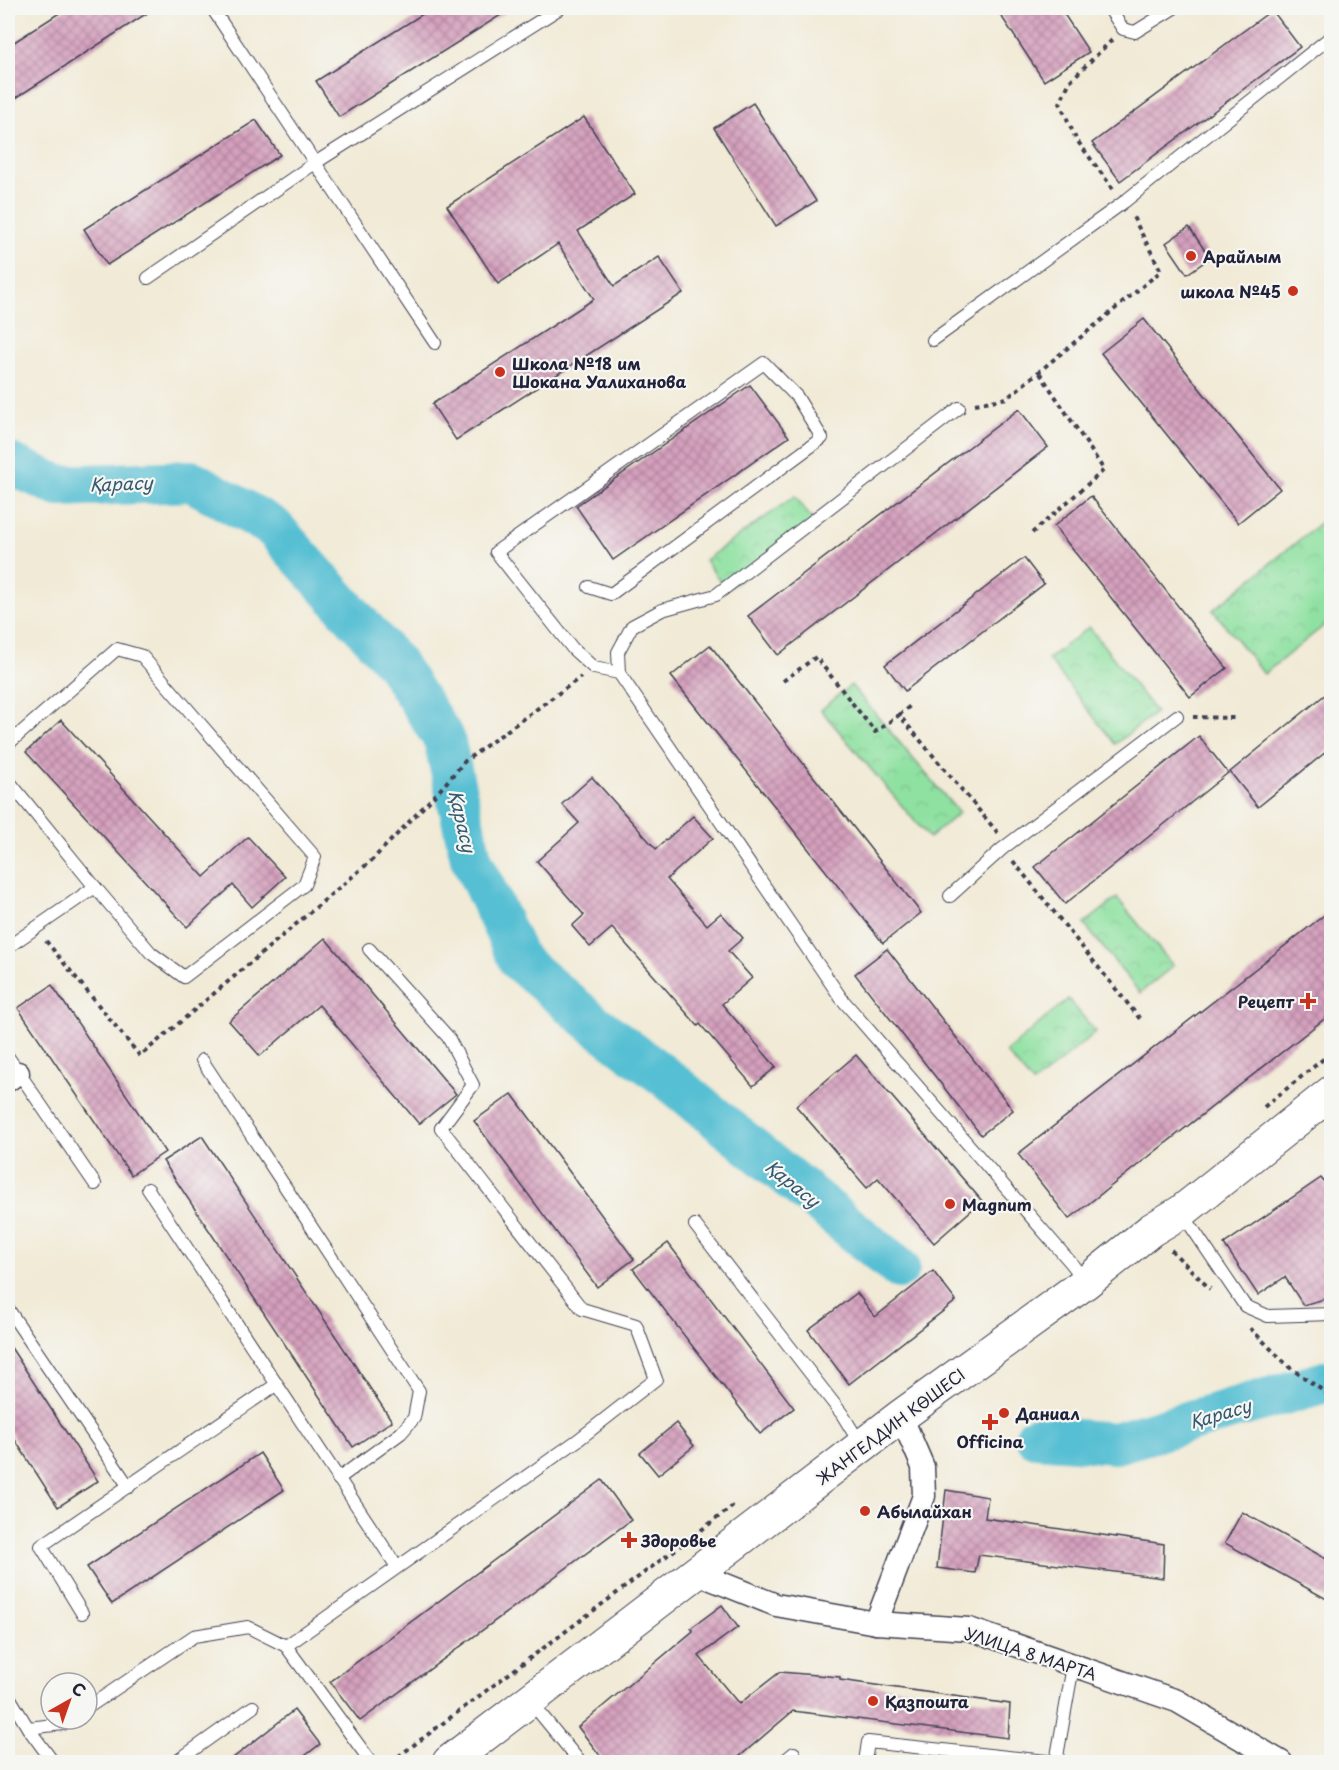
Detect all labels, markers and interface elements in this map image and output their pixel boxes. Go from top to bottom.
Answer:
place label: Арайлым [1203,244,1281,268]
marker: Арайлым [1184,249,1198,263]
place label: школа №45 [1180,279,1281,303]
marker: школа №45 [1286,284,1300,298]
place label: Школа №18 им Шокана Уалиханова [512,351,687,393]
marker: Школа №18 им Шокана Уалиханова [493,365,507,379]
water label: Қарасу [89,468,155,498]
water label: Қарасу [443,787,484,856]
place label: Рецепт [1238,989,1295,1013]
marker: Рецепт [1299,992,1317,1010]
water label: Қарасу [760,1153,827,1214]
place label: Magnum [962,1192,1032,1216]
marker: Magnum [943,1197,957,1211]
street label: ЖАНГЕЛДИН КӨШЕСІ [811,1362,969,1490]
water label: Қарасу [1186,1391,1256,1435]
place label: Даниал [1015,1401,1080,1425]
marker: Даниал [997,1406,1011,1420]
marker: Officina [983,1415,997,1429]
place label: Officina [956,1429,1024,1453]
place label: Абылайхан [877,1499,972,1523]
marker: Абылайхан [858,1504,872,1518]
place label: Здоровье [640,1528,717,1552]
marker: Здоровье [622,1533,636,1547]
street label: УЛИЦА 8 МАРТА [962,1620,1100,1686]
north arrow [39,1671,99,1731]
text: С [67,1676,92,1702]
place label: Қазпошта [885,1689,969,1713]
marker: Қазпошта [866,1694,880,1708]

